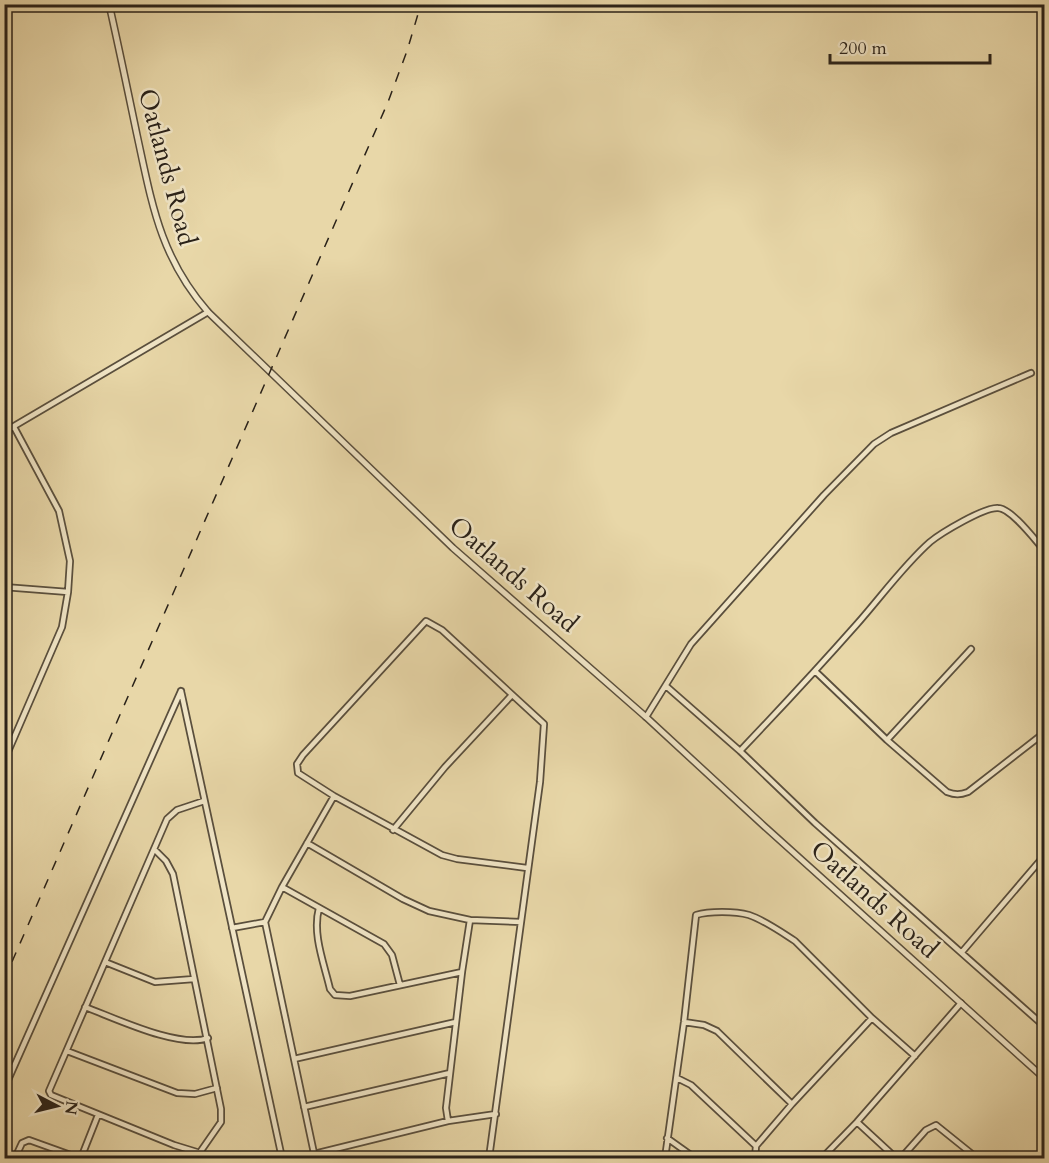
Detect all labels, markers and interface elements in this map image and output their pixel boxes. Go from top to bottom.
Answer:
scale bar [830,27,990,65]
text: 200 m [839,36,887,61]
street label: Oatlands Road [130,85,205,250]
street label: Oatlands Road [441,508,586,641]
street label: Oatlands Road [803,832,946,966]
north arrow [27,1076,87,1136]
text: N [59,1099,83,1116]

